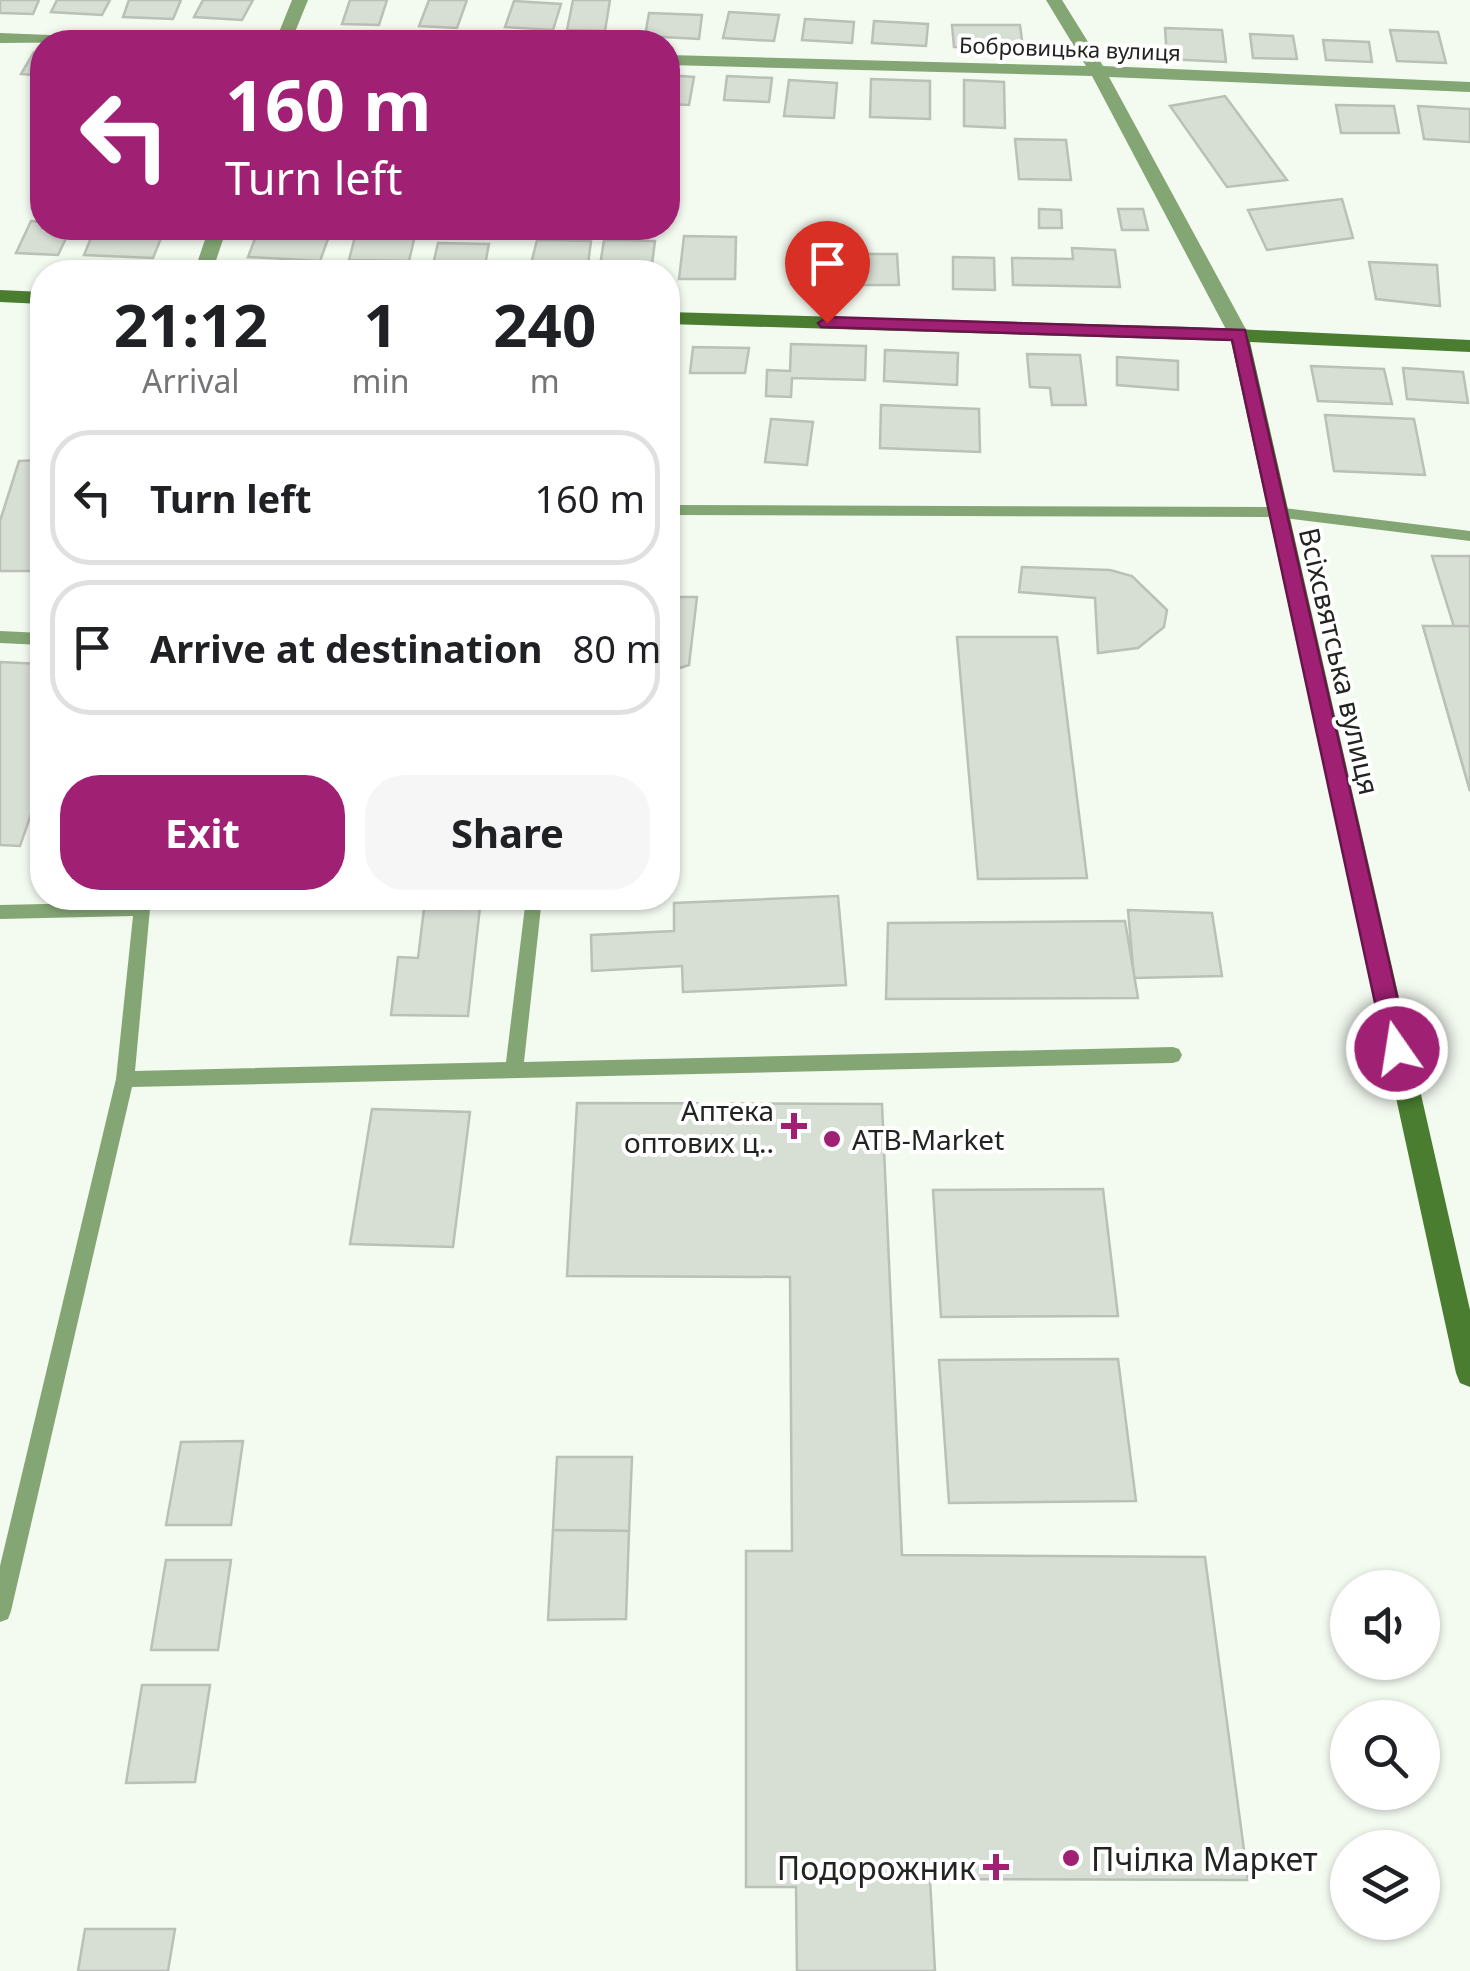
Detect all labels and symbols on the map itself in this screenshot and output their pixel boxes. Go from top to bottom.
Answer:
street label: Бобровицька вулиця [959,29,1181,67]
pin [785,221,870,324]
street label: Всіхсвятська вулиця [1291,524,1389,798]
position arrow [1345,997,1449,1101]
place label: Аптека оптових ц‥ [624,1091,774,1161]
marker: Аптека оптових ц‥ [783,1115,805,1137]
place label: ATB-Market [852,1120,1004,1158]
marker: ATB-Market [821,1128,843,1150]
place label: Пчілка Маркет [1091,1837,1318,1880]
place label: Подорожник [777,1846,976,1889]
marker: Пчілка Маркет [1060,1847,1082,1869]
marker: Подорожник [985,1856,1007,1878]

